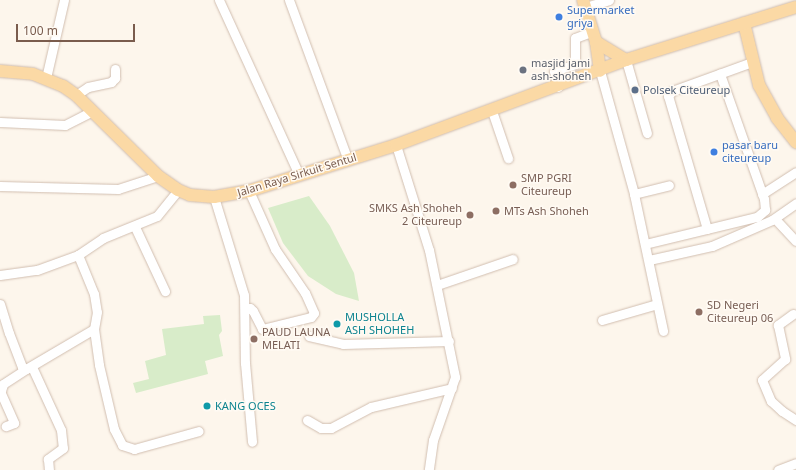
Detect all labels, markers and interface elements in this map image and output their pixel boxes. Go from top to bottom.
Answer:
place label: Supermarket griya [567,4,634,30]
marker: Supermarket griya [554,12,564,22]
scale bar [18,16,137,42]
text: 100 m [23,22,58,39]
place label: masjid jami ash-shoheh [531,57,591,83]
marker: masjid jami ash-shoheh [518,65,528,75]
place label: Polsek Citeureup [643,83,730,97]
marker: Polsek Citeureup [630,85,640,95]
place label: pasar baru citeureup [722,139,778,165]
marker: pasar baru citeureup [709,147,719,157]
street label: Jalan Raya Sirkuit Sentul [236,151,358,199]
place label: SMP PGRI Citeureup [521,172,572,198]
marker: SMP PGRI Citeureup [508,180,518,190]
place label: SMKS Ash Shoheh 2 Citeureup [369,202,462,228]
place label: MTs Ash Shoheh [504,204,589,218]
marker: MTs Ash Shoheh [491,206,501,216]
marker: SMKS Ash Shoheh 2 Citeureup [465,210,475,220]
place label: SD Negeri Citeureup 06 [707,299,773,325]
marker: SD Negeri Citeureup 06 [694,307,704,317]
place label: MUSHOLLA ASH SHOHEH [345,311,414,337]
marker: MUSHOLLA ASH SHOHEH [332,319,342,329]
place label: PAUD LAUNA MELATI [262,326,330,352]
marker: PAUD LAUNA MELATI [249,334,259,344]
place label: KANG OCES [215,399,276,413]
marker: KANG OCES [202,401,212,411]

